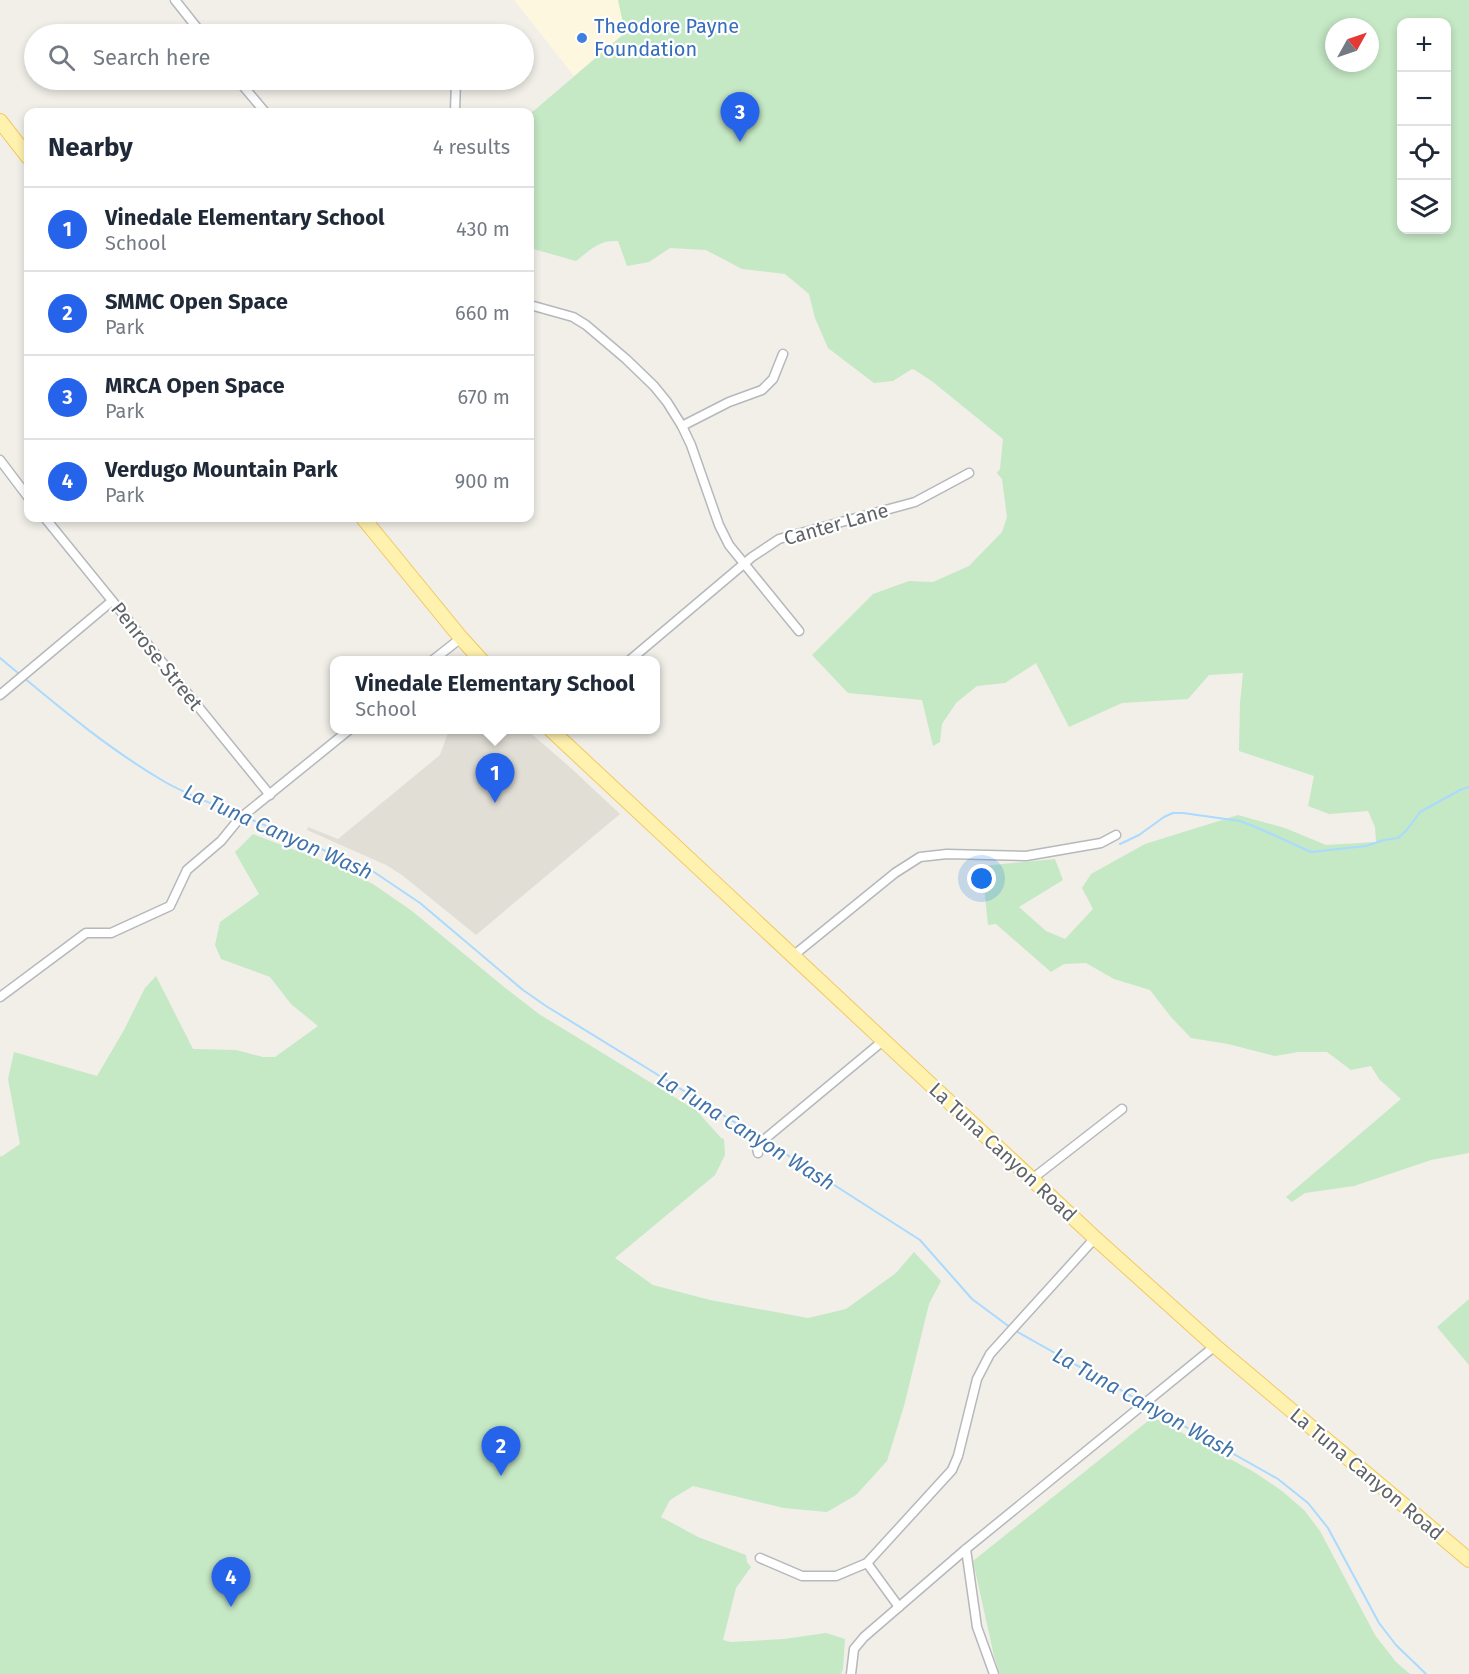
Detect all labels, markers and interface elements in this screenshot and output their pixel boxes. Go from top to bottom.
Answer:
place label: Theodore Payne Foundation [594,14,739,61]
north arrow [1325,18,1379,72]
map controls [1397,18,1451,234]
button: + [1397,18,1451,72]
search box [24,24,534,90]
marker: Theodore Payne Foundation [575,31,589,45]
icon: search [45,41,78,74]
text: Search here [93,44,211,71]
button: − [1397,72,1451,126]
pin: 3 [720,92,760,142]
button: locate [1397,126,1451,180]
text: Nearby [48,132,133,163]
text: 4 results [433,135,510,159]
button: layers [1397,180,1451,234]
text: Vinedale Elementary School [105,204,385,231]
text: 1 [63,217,72,241]
text: 430 m [456,217,510,241]
text: School [105,231,166,255]
text: SMMC Open Space [105,288,288,315]
text: 2 [62,301,73,325]
text: 660 m [455,301,510,325]
text: Park [105,315,144,339]
text: MRCA Open Space [105,372,285,399]
text: 3 [62,385,73,409]
text: 670 m [458,385,510,409]
text: Park [105,399,144,423]
text: Verdugo Mountain Park [105,456,338,483]
text: 4 [62,469,73,493]
text: 900 m [455,469,510,493]
text: Park [105,483,144,507]
street label: Canter Lane [781,498,891,550]
street label: Penrose Street [106,597,208,716]
popup [330,656,660,734]
text: Vinedale Elementary School [355,670,635,697]
text: School [355,697,417,721]
pin: 1 [476,754,514,803]
water label: La Tuna Canyon Wash [179,778,377,886]
your location [967,864,996,893]
water label: La Tuna Canyon Wash [652,1066,840,1196]
street label: La Tuna Canyon Road [924,1077,1082,1227]
water label: La Tuna Canyon Wash [1048,1342,1240,1464]
street label: La Tuna Canyon Road [1285,1403,1449,1545]
pin: 2 [482,1426,520,1476]
pin: 4 [212,1558,250,1607]

